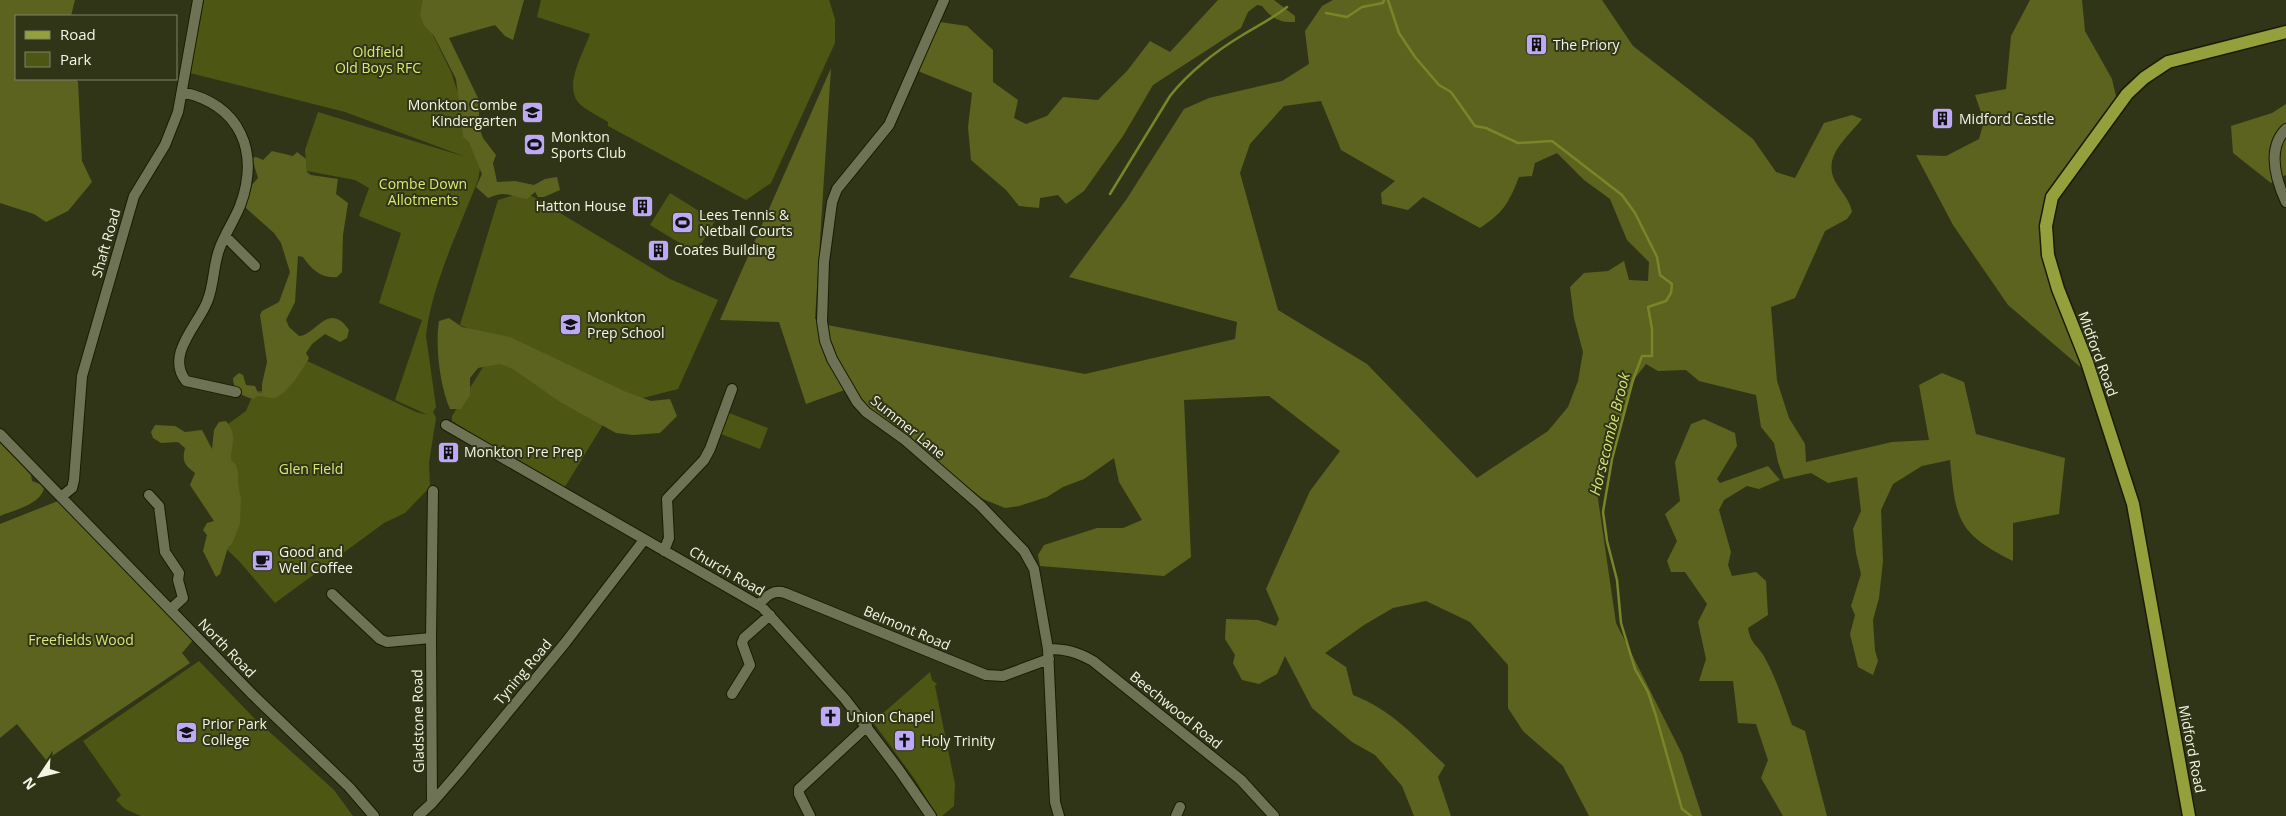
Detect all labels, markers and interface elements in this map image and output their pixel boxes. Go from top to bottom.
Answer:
legend [15,15,178,80]
text: Road [60,24,96,44]
building icon: The Priory [1525,33,1549,57]
place label: The Priory [1553,35,1621,54]
park label: Oldfield Old Boys RFC [335,42,421,77]
text: Park [60,49,91,69]
place label: Monkton Combe Kindergarten [408,95,517,130]
school or university icon: Monkton Combe Kindergarten [521,101,545,125]
building icon: Midford Castle [1931,107,1955,131]
place label: Midford Castle [1959,109,2055,128]
place label: Monkton Sports Club [551,127,626,162]
sports icon: Monkton Sports Club [523,133,547,157]
park label: Combe Down Allotments [379,174,467,209]
building icon: Hatton House [630,194,654,218]
place label: Hatton House [535,196,626,215]
place label: Lees Tennis & Netball Courts [699,205,793,240]
street label: Shaft Road [87,206,124,280]
sports icon: Lees Tennis & Netball Courts [671,211,695,235]
building icon: Coates Building [646,238,670,262]
place label: Coates Building [674,240,776,259]
place label: Monkton Prep School [587,307,665,342]
street label: Midford Road [2074,309,2123,399]
school or university icon: Monkton Prep School [559,313,583,337]
water label: Horsecombe Brook [1584,370,1634,497]
street label: Summer Lane [867,391,950,463]
building icon: Monkton Pre Prep [436,440,460,464]
place label: Monkton Pre Prep [464,442,583,461]
park label: Glen Field [279,459,343,478]
street label: Church Road [686,541,768,600]
place label: Good and Well Coffee [279,542,353,577]
cafe icon: Good and Well Coffee [251,548,275,572]
street label: Belmont Road [861,601,953,654]
street label: North Road [194,614,260,681]
park label: Freefields Wood [28,630,134,649]
street label: Tyning Road [490,635,556,708]
street label: Beechwood Road [1126,667,1226,753]
street label: Gladstone Road [407,669,428,773]
street label: Midford Road [2175,703,2210,794]
church icon: Union Chapel [818,705,842,729]
place label: Union Chapel [846,707,934,726]
place label: Prior Park College [202,714,267,749]
school or university icon: Prior Park College [174,720,198,744]
church icon: Holy Trinity [893,729,917,753]
place label: Holy Trinity [921,731,996,750]
north arrow [15,751,65,801]
text: N [18,774,40,794]

